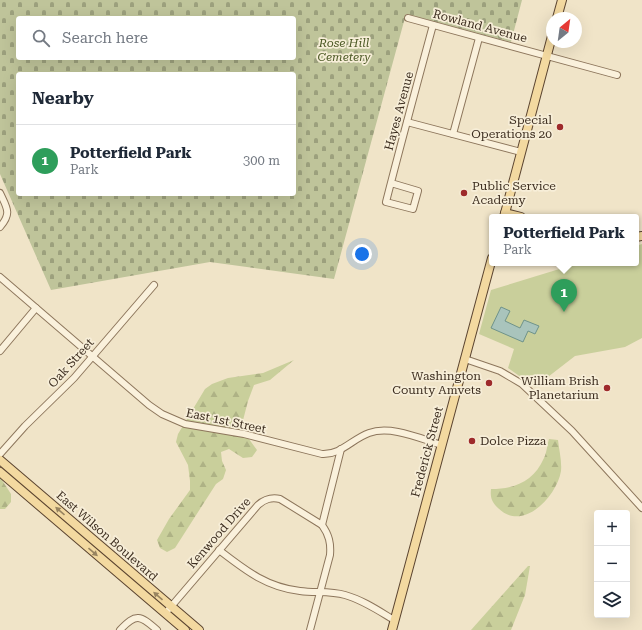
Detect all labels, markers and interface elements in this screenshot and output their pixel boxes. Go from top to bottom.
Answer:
street label: Rowland Avenue [431,7,529,45]
north arrow [546,12,582,48]
search box [16,16,296,60]
icon: search [30,27,52,49]
text: Search here [62,29,148,47]
park label: Rose Hill Cemetery [317,36,371,64]
street label: Hayes Avenue [382,70,416,152]
text: Nearby [32,88,94,108]
place label: Special Operations 20 [471,113,552,141]
marker: Special Operations 20 [555,122,565,132]
text: Potterfield Park [70,144,192,162]
text: 1 [41,153,49,168]
text: 300 m [243,153,280,168]
text: Park [70,162,99,177]
place label: Public Service Academy [472,179,556,207]
marker: Public Service Academy [459,188,469,198]
popup [489,214,639,266]
text: Potterfield Park [503,224,625,242]
text: Park [503,242,532,257]
your location [352,244,372,264]
pin: 1 [551,279,577,312]
street label: Oak Street [45,335,97,390]
place label: Washington County Amvets [392,369,481,397]
place label: William Brish Planetarium [521,374,599,402]
marker: Washington County Amvets [484,378,494,388]
marker: William Brish Planetarium [602,383,612,393]
street label: Frederick Street [408,405,446,499]
street label: East 1st Street [185,406,268,436]
place label: Dolce Pizza [480,434,547,448]
marker: Dolce Pizza [467,436,477,446]
street label: East Wilson Boulevard [53,488,161,584]
street label: Kenwood Drive [184,494,254,571]
one-way arrow [54,506,65,515]
map controls [594,510,630,618]
button: + [594,510,630,546]
button: − [594,546,630,582]
one-way arrow [88,547,99,556]
button: layers [594,582,630,618]
one-way arrow [153,591,164,600]

